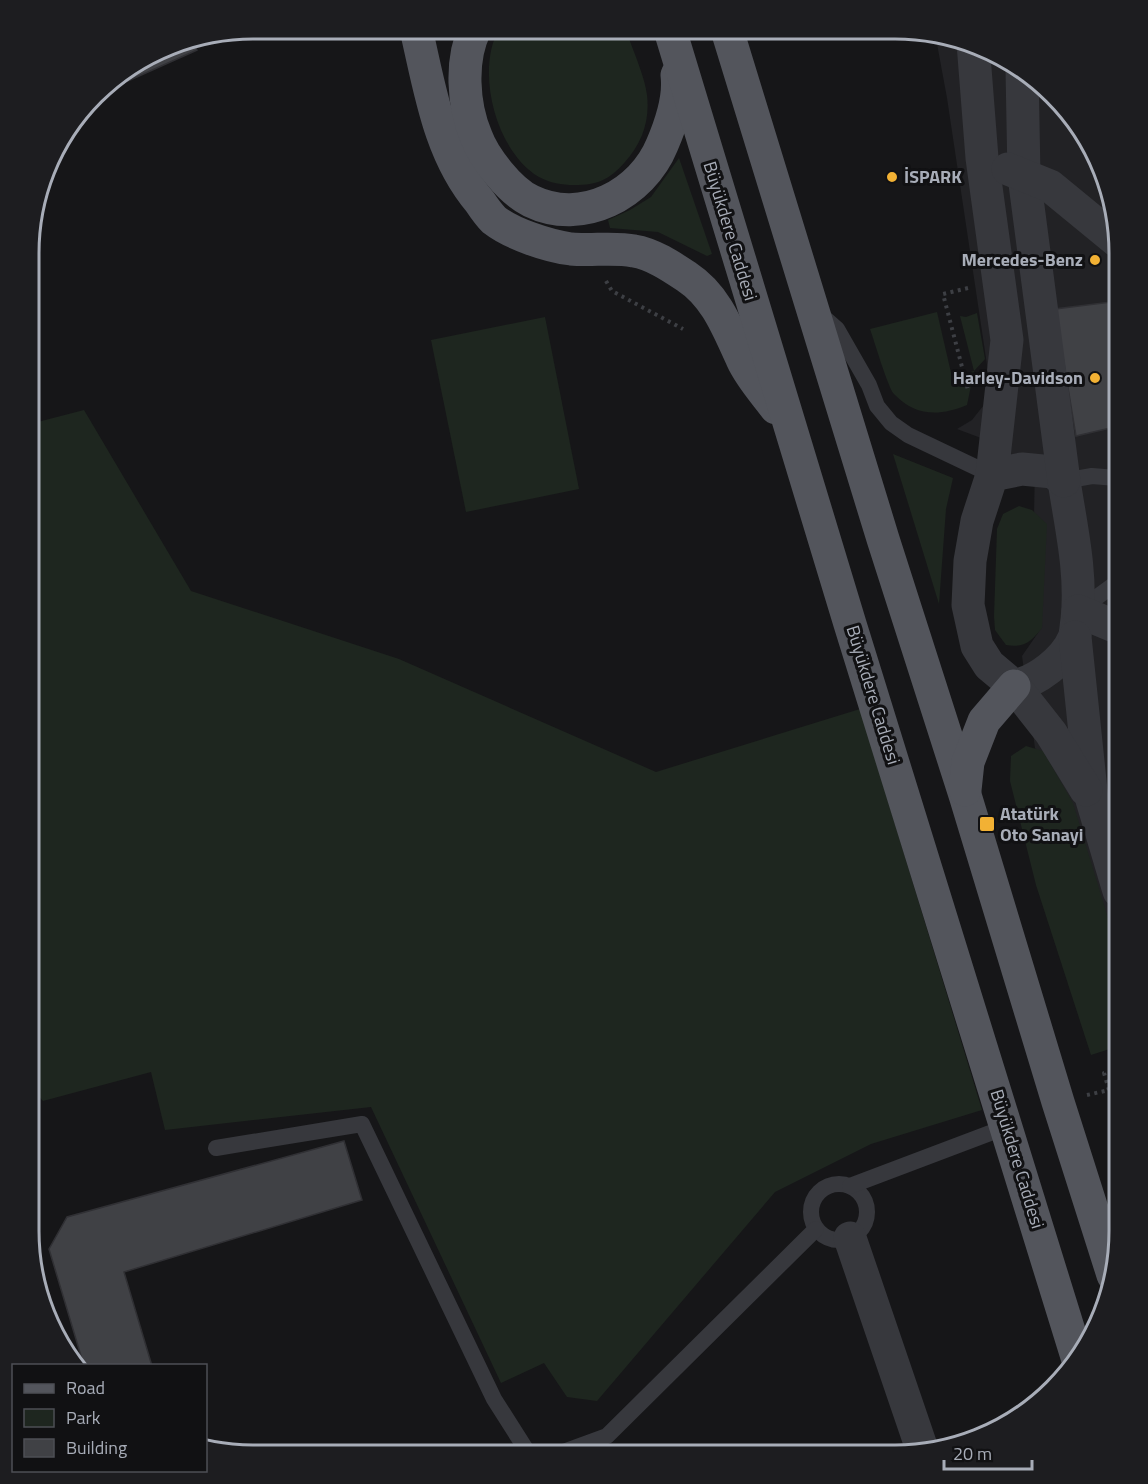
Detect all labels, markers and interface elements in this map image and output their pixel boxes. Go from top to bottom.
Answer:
street label: Büyükdere Caddesi [696,158,764,304]
place label: İSPARK [904,163,962,190]
marker: İSPARK [885,170,899,184]
place label: Mercedes-Benz [961,246,1083,273]
marker: Mercedes-Benz [1088,253,1102,267]
place label: Harley-Davidson [953,364,1083,391]
marker: Harley-Davidson [1088,371,1102,385]
street label: Büyükdere Caddesi [839,622,907,768]
place label: Atatürk Oto Sanayi [1000,800,1083,848]
marker: Atatürk Oto Sanayi [978,815,996,833]
street label: Büyükdere Caddesi [983,1086,1051,1232]
legend [12,1364,207,1472]
text: Road [66,1374,105,1401]
text: Park [66,1404,101,1431]
scale bar [944,1433,1032,1471]
text: Building [66,1434,127,1461]
text: 20 m [953,1440,992,1467]

